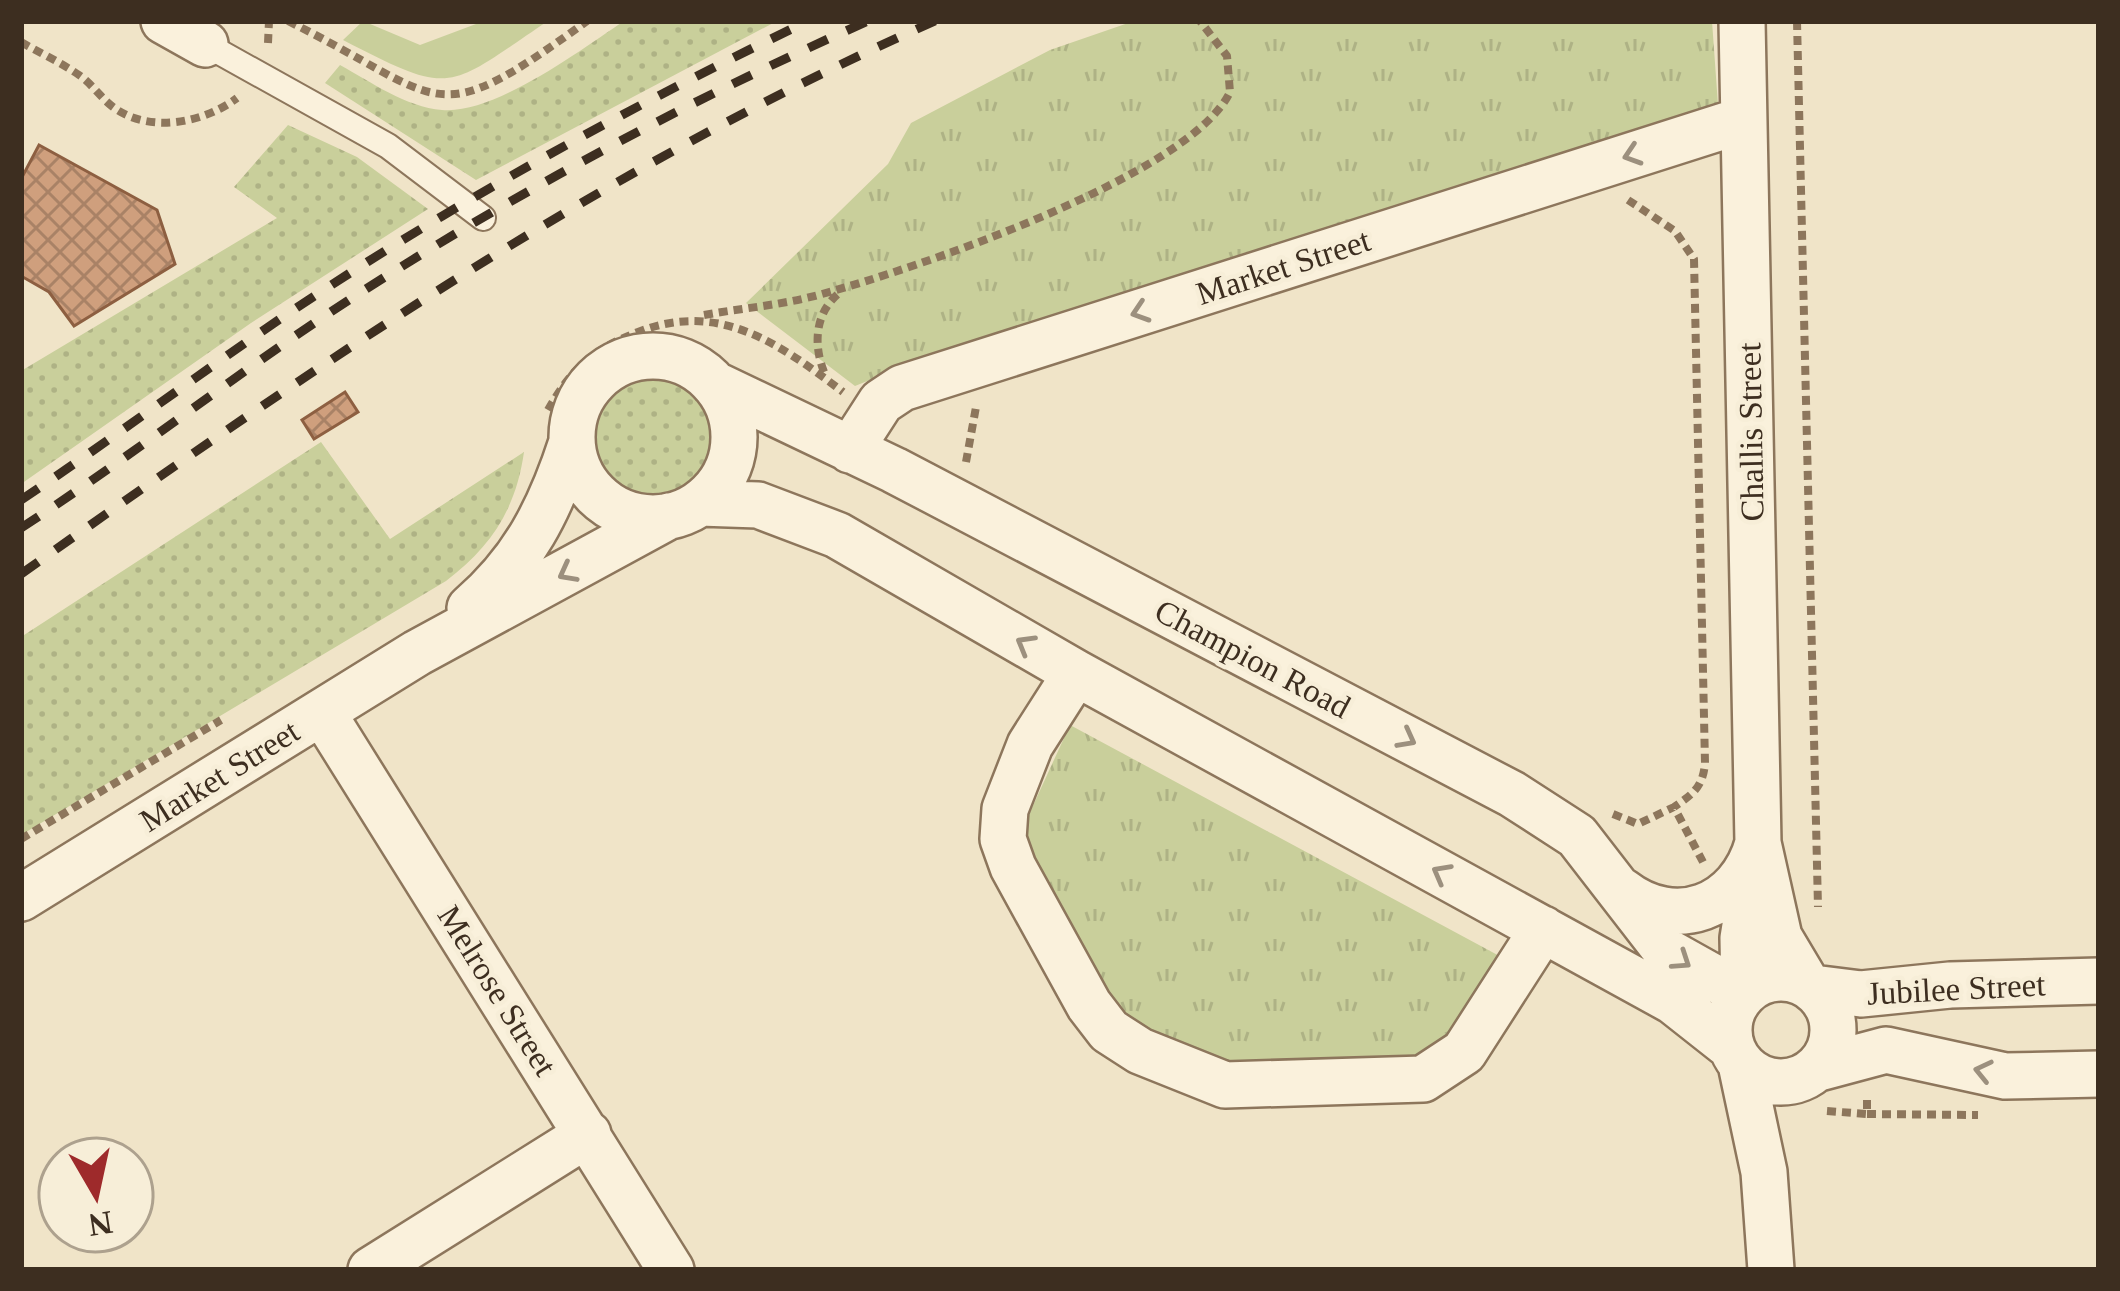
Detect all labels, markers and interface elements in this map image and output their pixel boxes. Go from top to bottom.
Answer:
one-way arrow [1622,141,1643,166]
street label: Market Street [1192,222,1375,312]
one-way arrow [1130,297,1151,322]
street label: Challis Street [1731,342,1771,522]
one-way arrow [558,559,579,582]
street label: Champion Road [1149,592,1357,726]
one-way arrow [1017,636,1038,659]
street label: Market Street [133,713,306,839]
one-way arrow [1394,724,1416,747]
one-way arrow [1432,864,1453,887]
street label: Melrose Street [431,899,564,1082]
one-way arrow [1669,947,1691,969]
street label: Jubilee Street [1866,966,2046,1012]
one-way arrow [1973,1059,1993,1084]
north arrow [36,1135,156,1255]
text: N [86,1204,115,1243]

